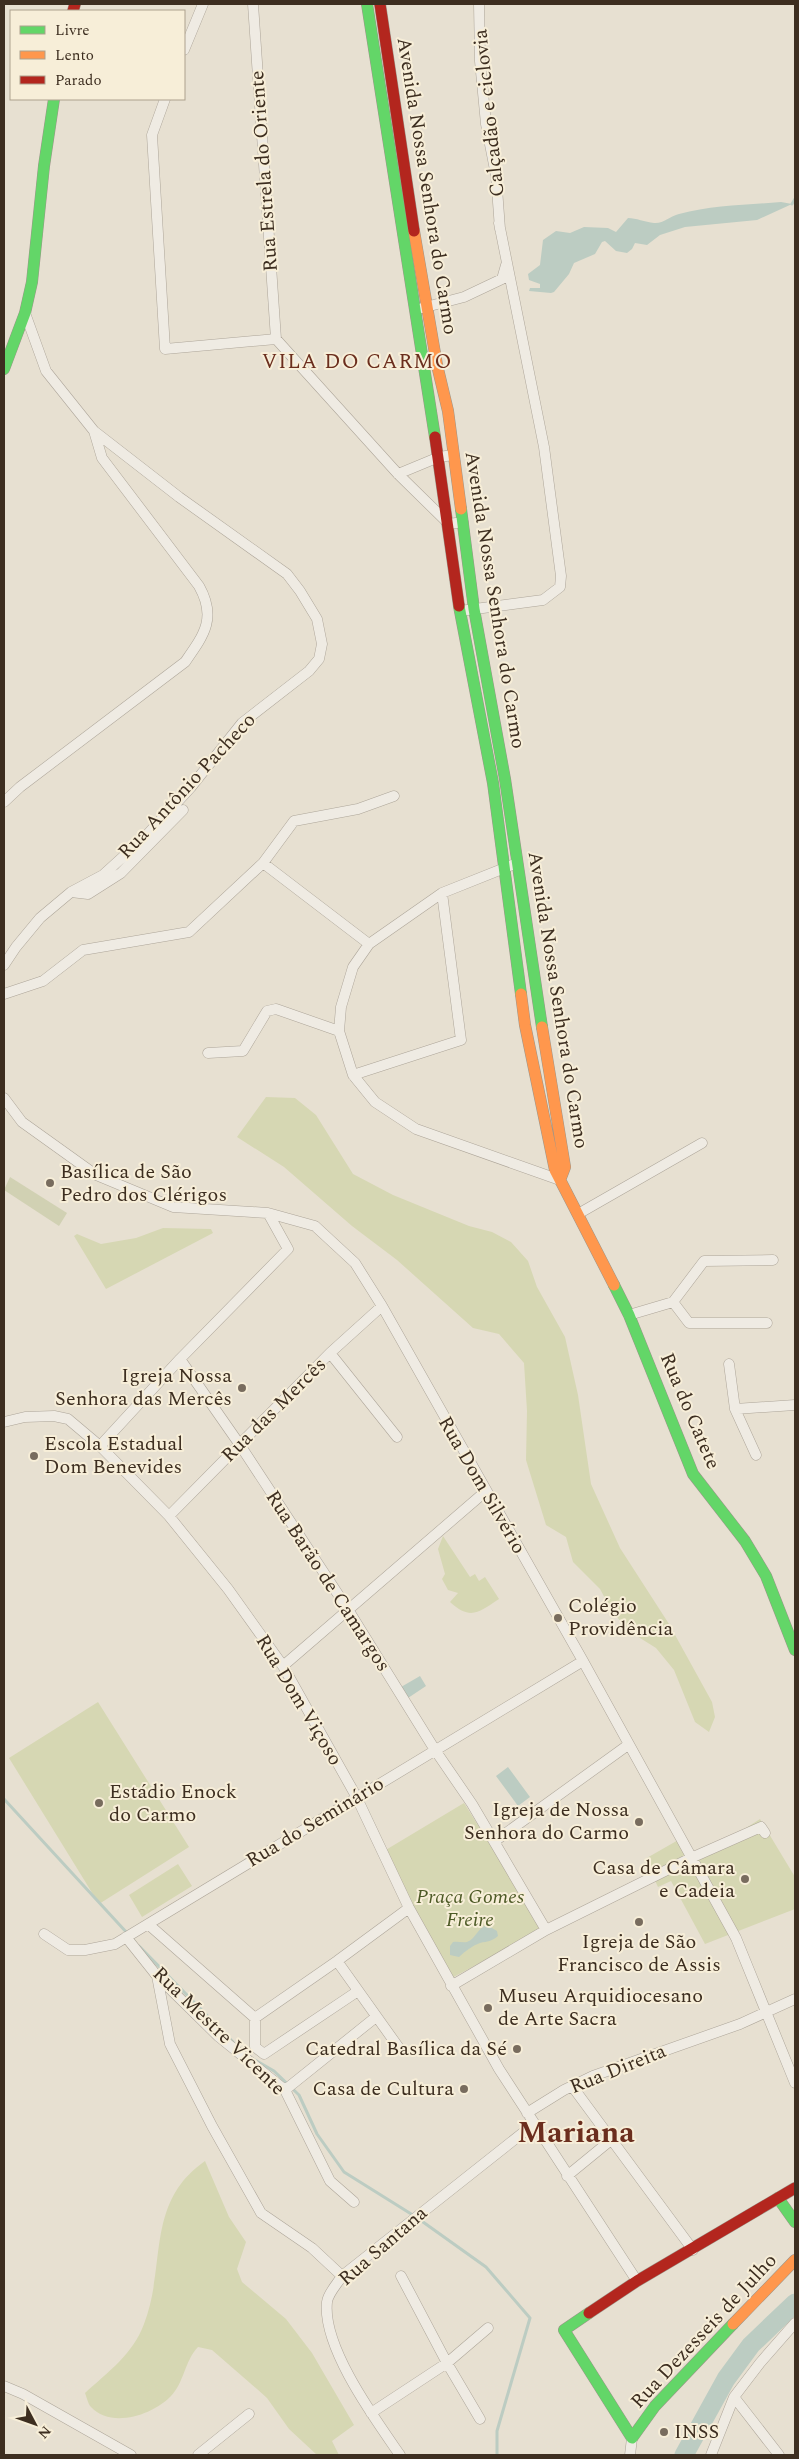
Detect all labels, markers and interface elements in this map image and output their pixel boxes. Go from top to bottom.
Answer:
legend [10,10,185,100]
text: Livre [55,19,90,42]
street label: Calçadão e ciclovia [465,27,513,198]
street label: Avenida Nossa Senhora do Carmo [389,35,465,337]
text: Lento [55,44,94,67]
text: Parado [55,69,102,92]
street label: Rua Estrela do Oriente [242,69,286,273]
district label: VILA DO CARMO [262,346,452,378]
street label: Avenida Nossa Senhora do Carmo [457,449,533,751]
street label: Rua Antônio Pacheco [111,706,263,866]
street label: Avenida Nossa Senhora do Carmo [520,849,596,1151]
place label: Basílica de São Pedro dos Clérigos [60,1157,227,1210]
marker: Basílica de São Pedro dos Clérigos [44,1177,56,1189]
street label: Rua do Catete [652,1348,728,1474]
street label: Rua das Mercês [214,1350,334,1470]
place label: Igreja Nossa Senhora das Mercês [55,1361,232,1414]
marker: Igreja Nossa Senhora das Mercês [236,1382,248,1394]
street label: Rua Dom Silvério [430,1410,534,1560]
place label: Escola Estadual Dom Benevides [44,1429,183,1482]
marker: Escola Estadual Dom Benevides [28,1450,40,1462]
street label: Rua Barão de Camargos [258,1484,398,1678]
place label: Colégio Providência [568,1591,673,1644]
marker: Colégio Providência [552,1612,564,1624]
street label: Rua Dom Viçoso [248,1629,350,1771]
street label: Rua do Seminário [240,1769,390,1875]
place label: Estádio Enock do Carmo [109,1777,237,1830]
place label: Igreja de Nossa Senhora do Carmo [464,1795,629,1848]
marker: Estádio Enock do Carmo [93,1797,105,1809]
marker: Igreja de Nossa Senhora do Carmo [633,1816,645,1828]
place label: Casa de Câmara e Cadeia [592,1853,735,1906]
marker: Casa de Câmara e Cadeia [739,1873,751,1885]
park label: Praça Gomes Freire [416,1882,524,1935]
marker: Igreja de São Francisco de Assis [633,1916,645,1928]
place label: Igreja de São Francisco de Assis [557,1927,721,1980]
street label: Rua Mestre Vicente [146,1959,292,2103]
place label: Museu Arquidiocesano de Arte Sacra [498,1981,703,2034]
marker: Museu Arquidiocesano de Arte Sacra [482,2002,494,2014]
place label: Catedral Basílica da Sé [305,2034,507,2064]
street label: Rua Direita [565,2036,671,2102]
marker: Catedral Basílica da Sé [511,2043,523,2055]
place label: Casa de Cultura [313,2074,454,2104]
marker: Casa de Cultura [458,2083,470,2095]
district label: Mariana [517,2110,635,2156]
street label: Rua Santana [332,2199,434,2293]
street label: Rua Dezesseis de Julho [624,2246,784,2416]
north arrow [10,2399,60,2449]
place label: INSS [674,2417,719,2447]
text: N [33,2421,56,2443]
marker: INSS [658,2426,670,2438]

